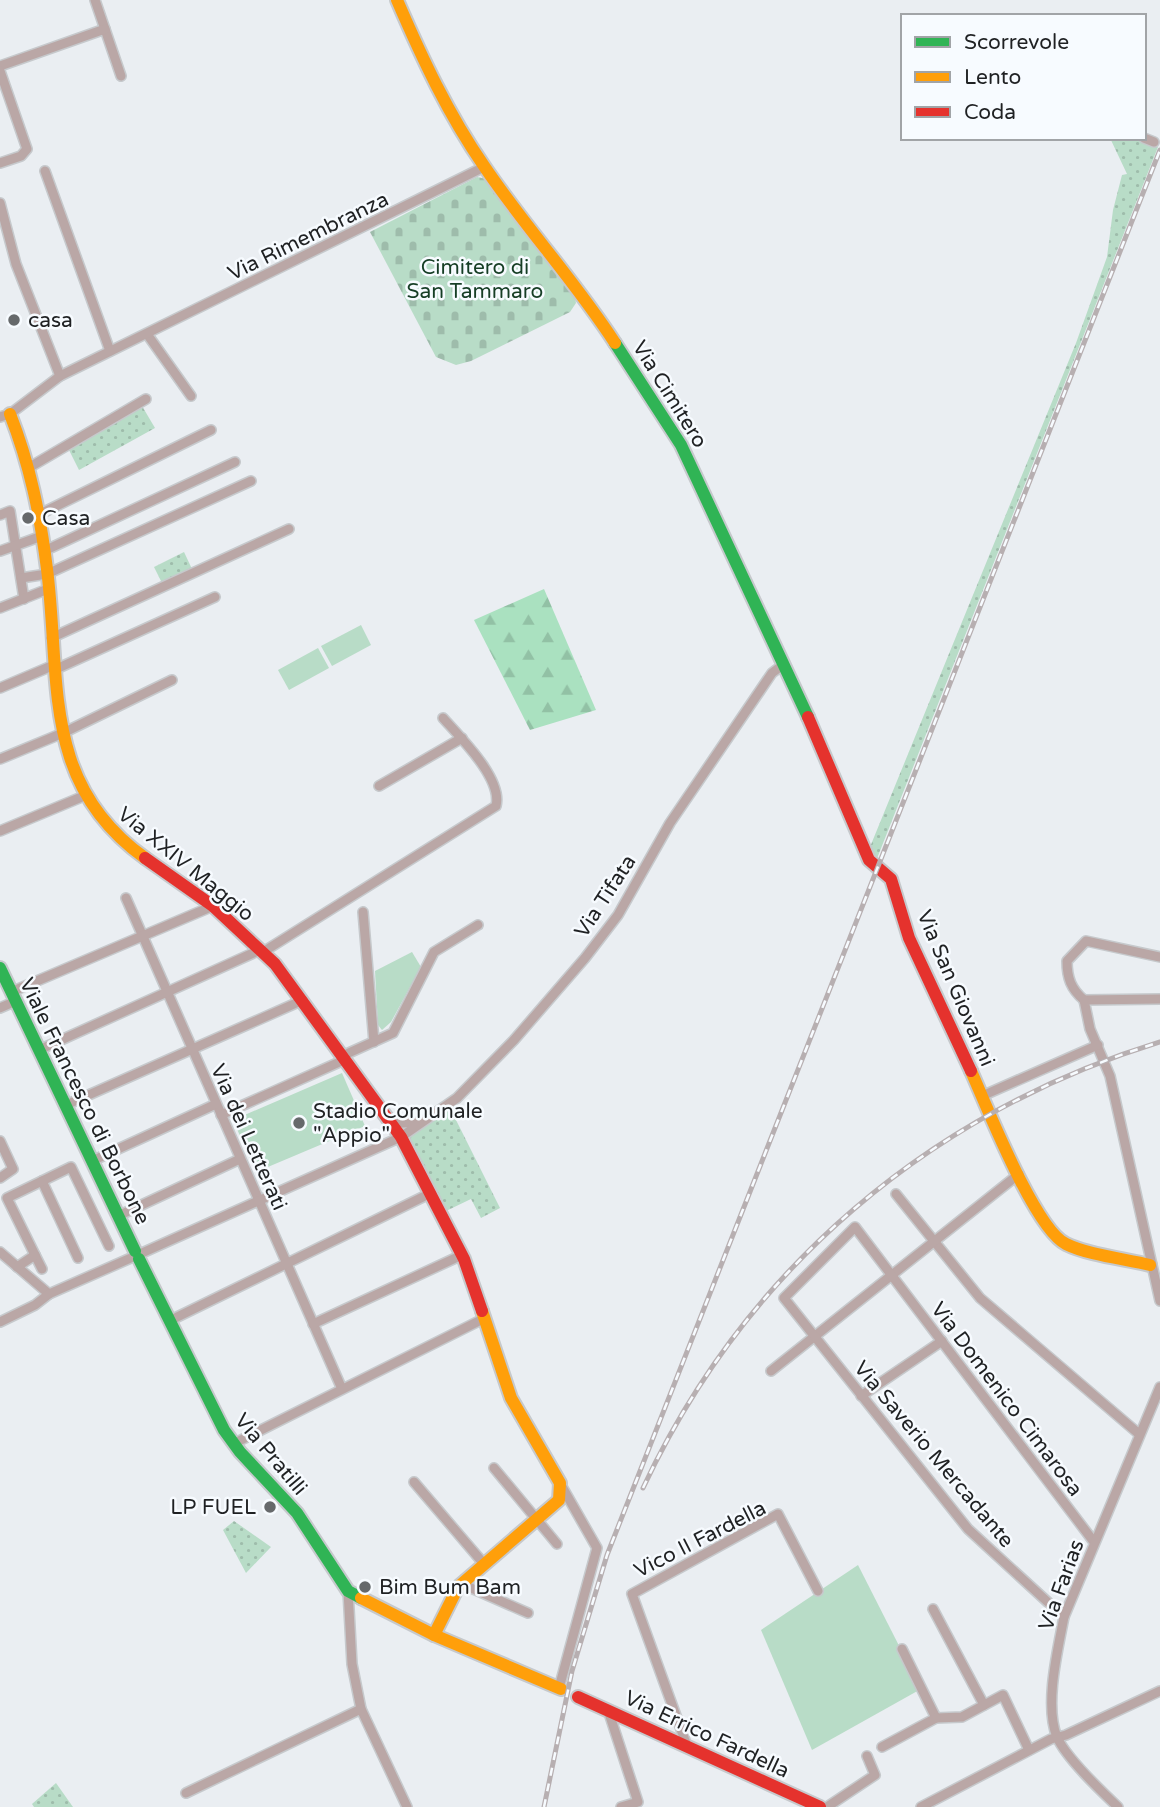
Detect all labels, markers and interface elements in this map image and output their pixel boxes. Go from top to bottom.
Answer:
legend [901,14,1146,140]
text: Scorrevole [964,30,1069,55]
text: Lento [964,65,1021,90]
text: Coda [964,100,1016,125]
street label: Via Rimembranza [224,187,393,286]
park label: Cimitero di San Tammaro [407,255,543,304]
place label: casa [28,308,73,333]
marker: casa [6,312,22,328]
street label: Via Cimitero [627,336,712,452]
place label: Casa [42,506,90,531]
marker: Casa [20,510,36,526]
street label: Via XXIV Maggio [112,802,259,927]
street label: Via Tifata [569,850,641,942]
street label: Via San Giovanni [911,906,1000,1070]
street label: Viale Francesco di Borbone [14,974,155,1229]
street label: Via dei Letterati [205,1060,292,1214]
place label: Stadio Comunale "Appio" [313,1099,483,1148]
marker: Stadio Comunale "Appio" [291,1115,307,1131]
street label: Via Domenico Cimarosa [925,1297,1088,1501]
street label: Via Saverio Mercadante [848,1356,1019,1553]
street label: Via Pratilli [229,1408,312,1500]
place label: LP FUEL [170,1495,256,1520]
street label: Vico II Fardella [630,1496,770,1583]
marker: LP FUEL [262,1499,278,1515]
street label: Via Farias [1033,1536,1089,1634]
place label: Bim Bum Bam [379,1575,521,1600]
marker: Bim Bum Bam [357,1579,373,1595]
street label: Via Errico Fardella [620,1685,793,1784]

